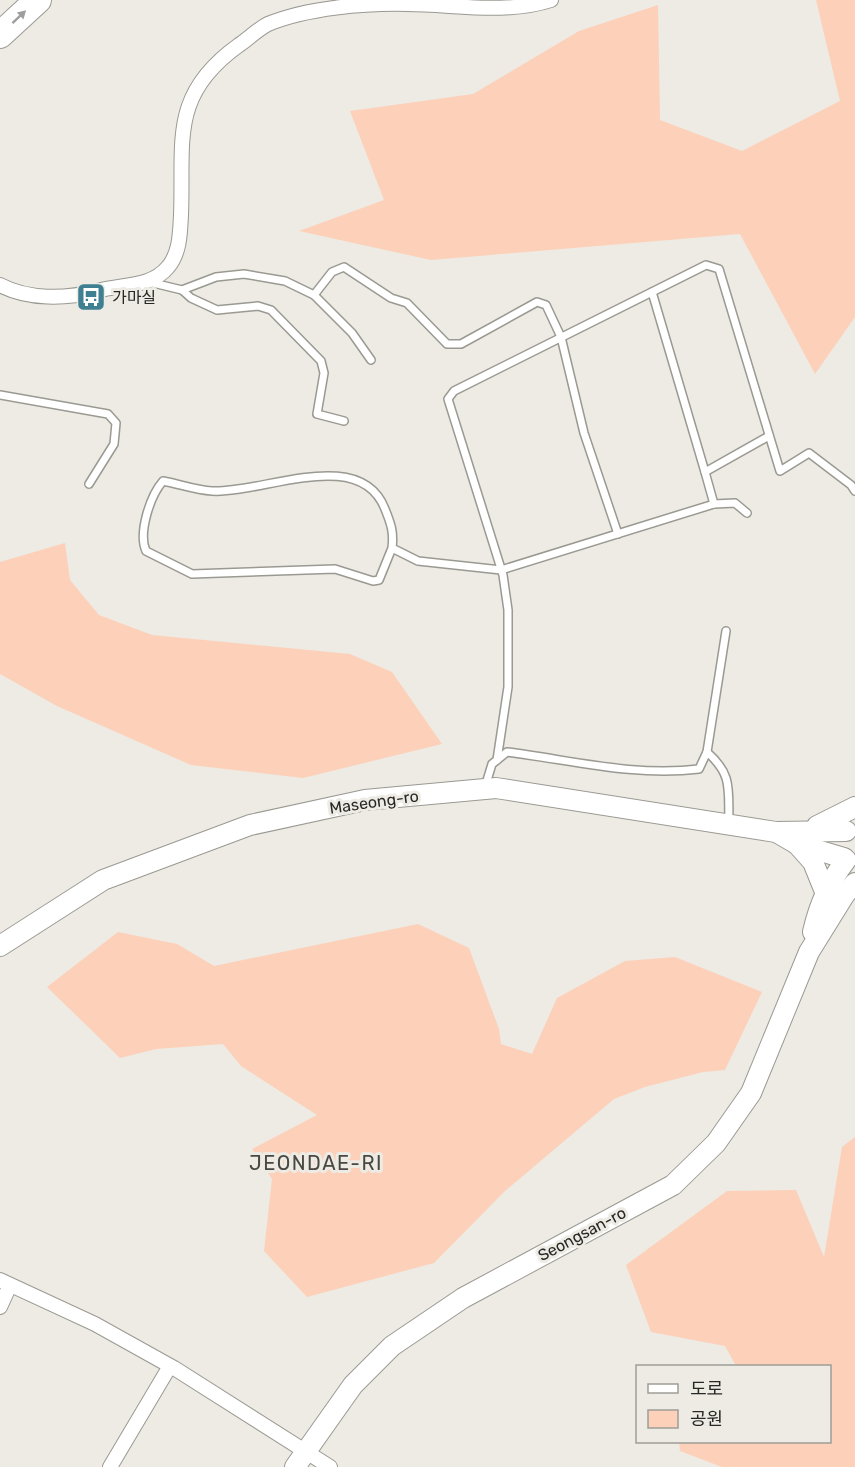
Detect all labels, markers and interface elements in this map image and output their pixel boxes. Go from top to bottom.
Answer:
one-way arrow [11,10,26,24]
bus stop icon: 가마실 [75,281,107,313]
place label: 가마실 [112,288,156,307]
street label: Maseong-ro [328,786,420,818]
district label: JEONDAE-RI [249,1151,383,1175]
street label: Seongsan-ro [535,1203,629,1265]
legend [636,1365,831,1443]
text: 도로 [690,1378,723,1400]
text: 공원 [690,1408,723,1430]

